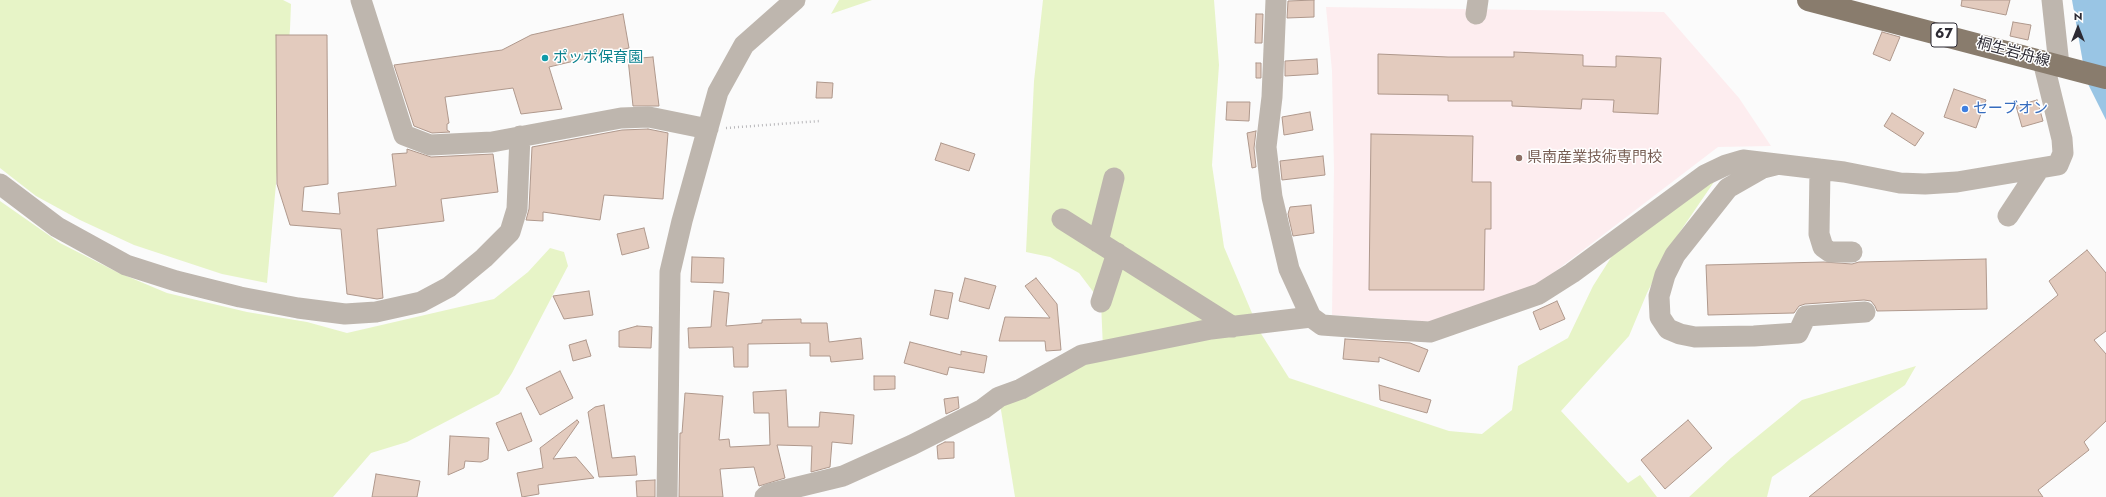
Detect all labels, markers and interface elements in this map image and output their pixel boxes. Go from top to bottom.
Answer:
north arrow [2058,8,2098,48]
text: N [2074,8,2082,24]
road number: 67 [1931,23,1957,47]
street label: 桐生岩舟線 [1974,35,2052,71]
place label: ポッポ保育園 [553,49,643,67]
marker: ポッポ保育園 [540,53,550,63]
place label: セーブオン [1973,100,2048,118]
marker: セーブオン [1960,104,1970,114]
place label: 県南産業技術専門校 [1527,149,1662,167]
marker: 県南産業技術専門校 [1514,153,1524,163]

